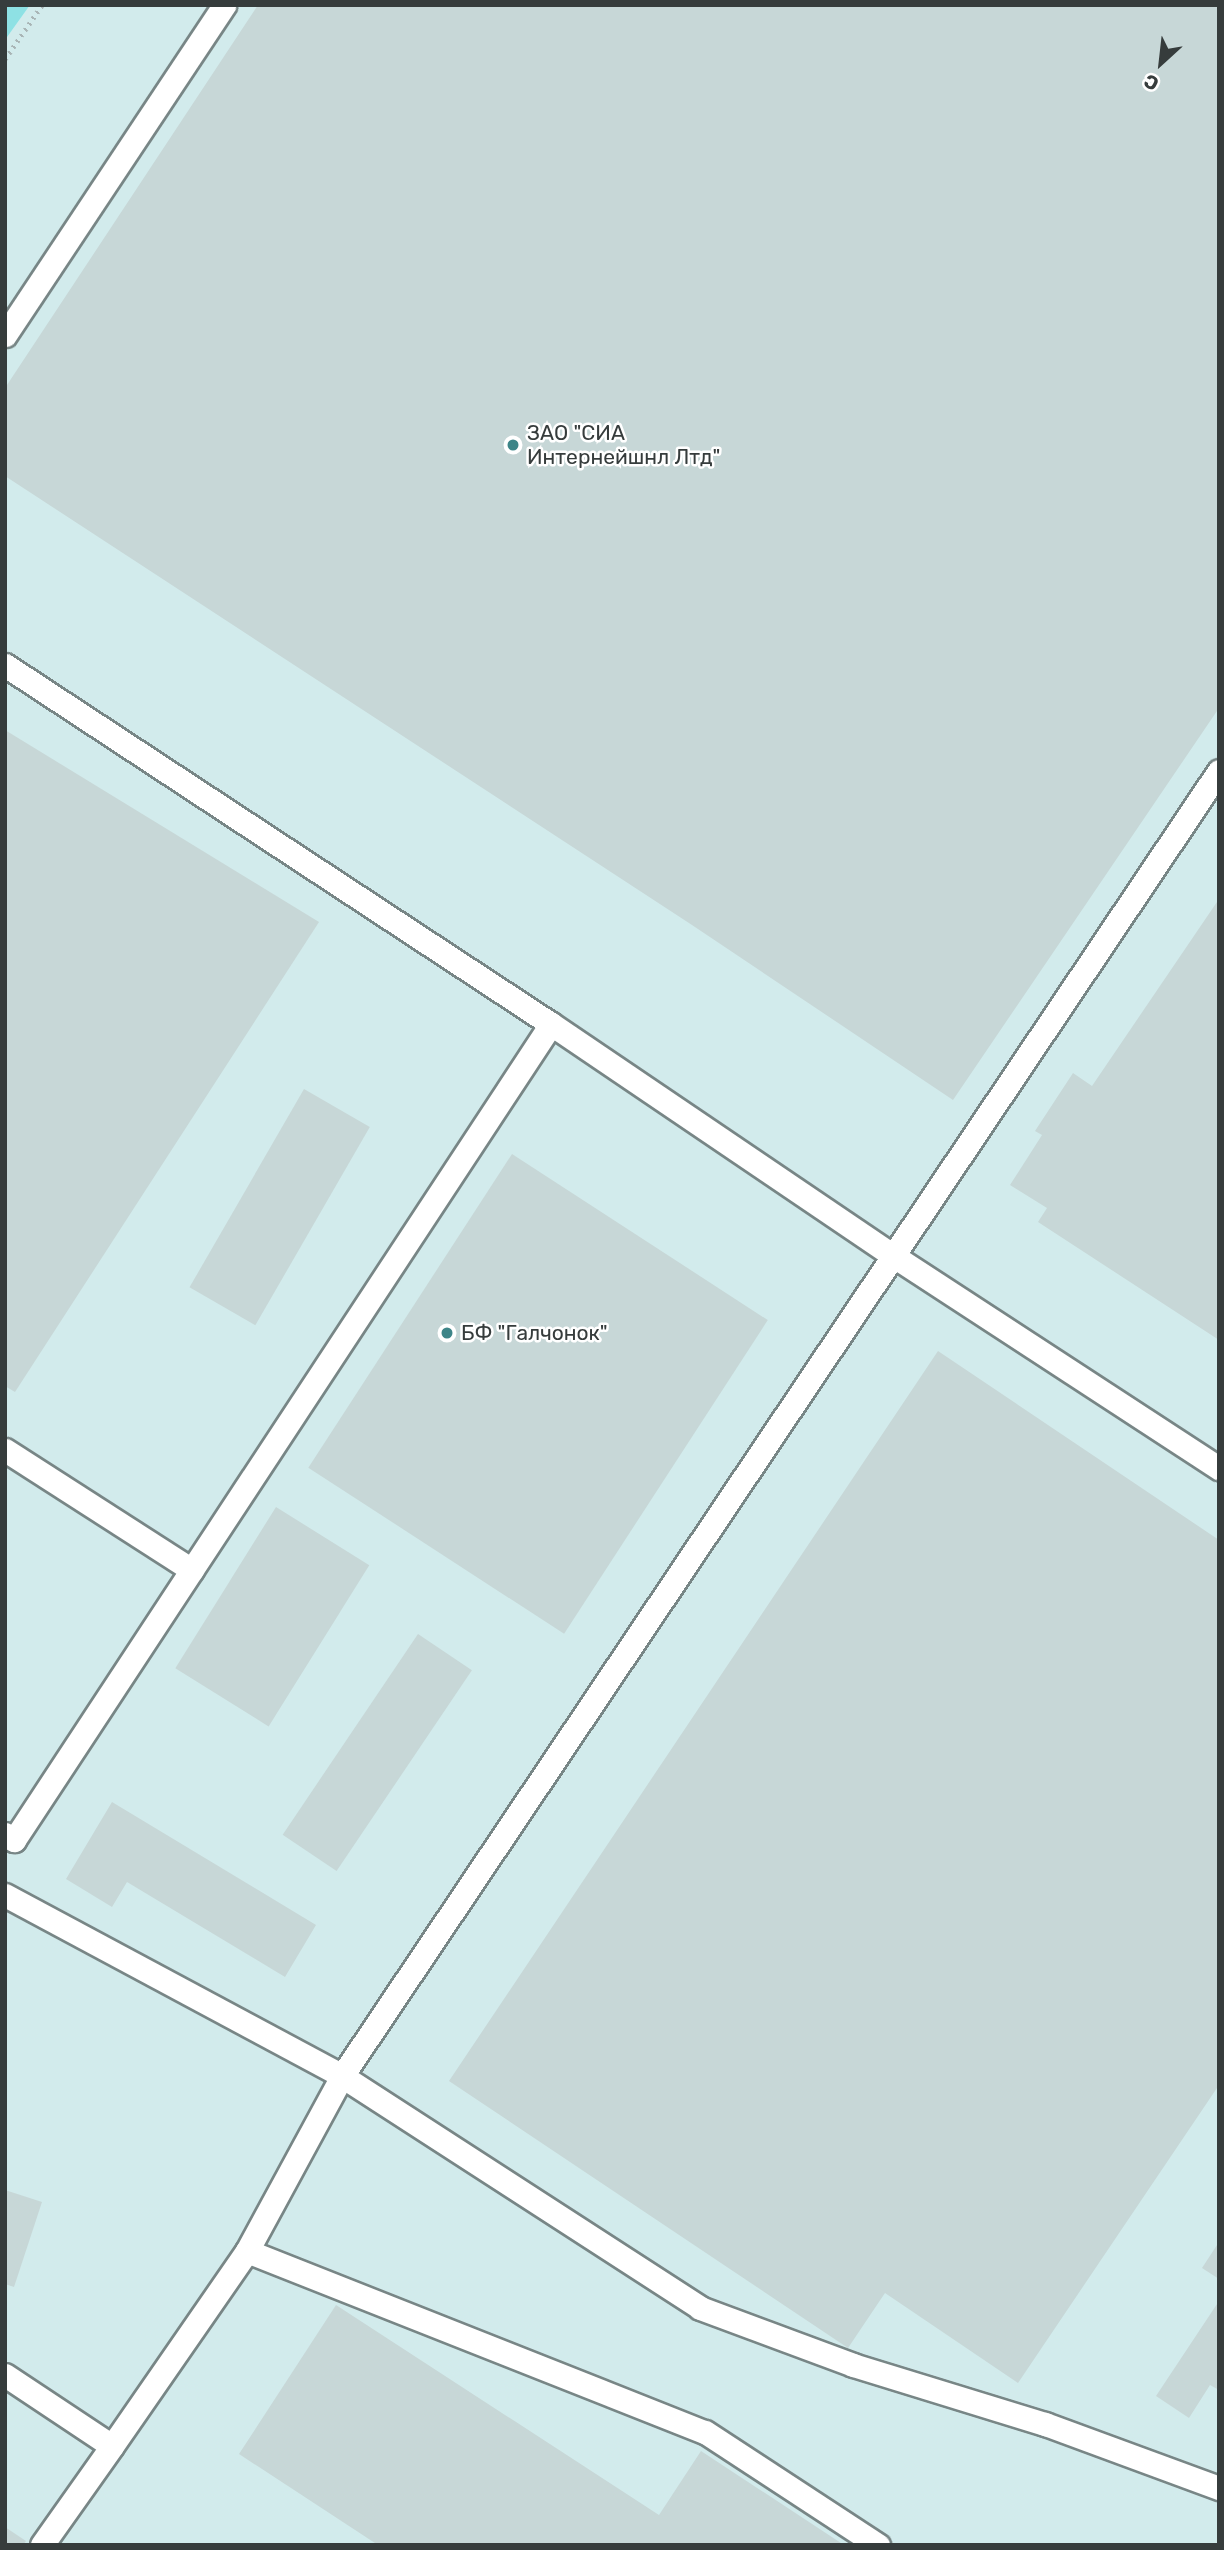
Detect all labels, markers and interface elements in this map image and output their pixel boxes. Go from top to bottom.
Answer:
north arrow [1126,28,1196,98]
text: С [1140,69,1162,95]
place label: ЗАО "СИА Интернейшнл Лтд" [527,420,720,470]
marker: ЗАО "СИА Интернейшнл Лтд" [505,437,521,453]
place label: БФ "Галчонок" [461,1320,608,1346]
marker: БФ "Галчонок" [439,1325,455,1341]

